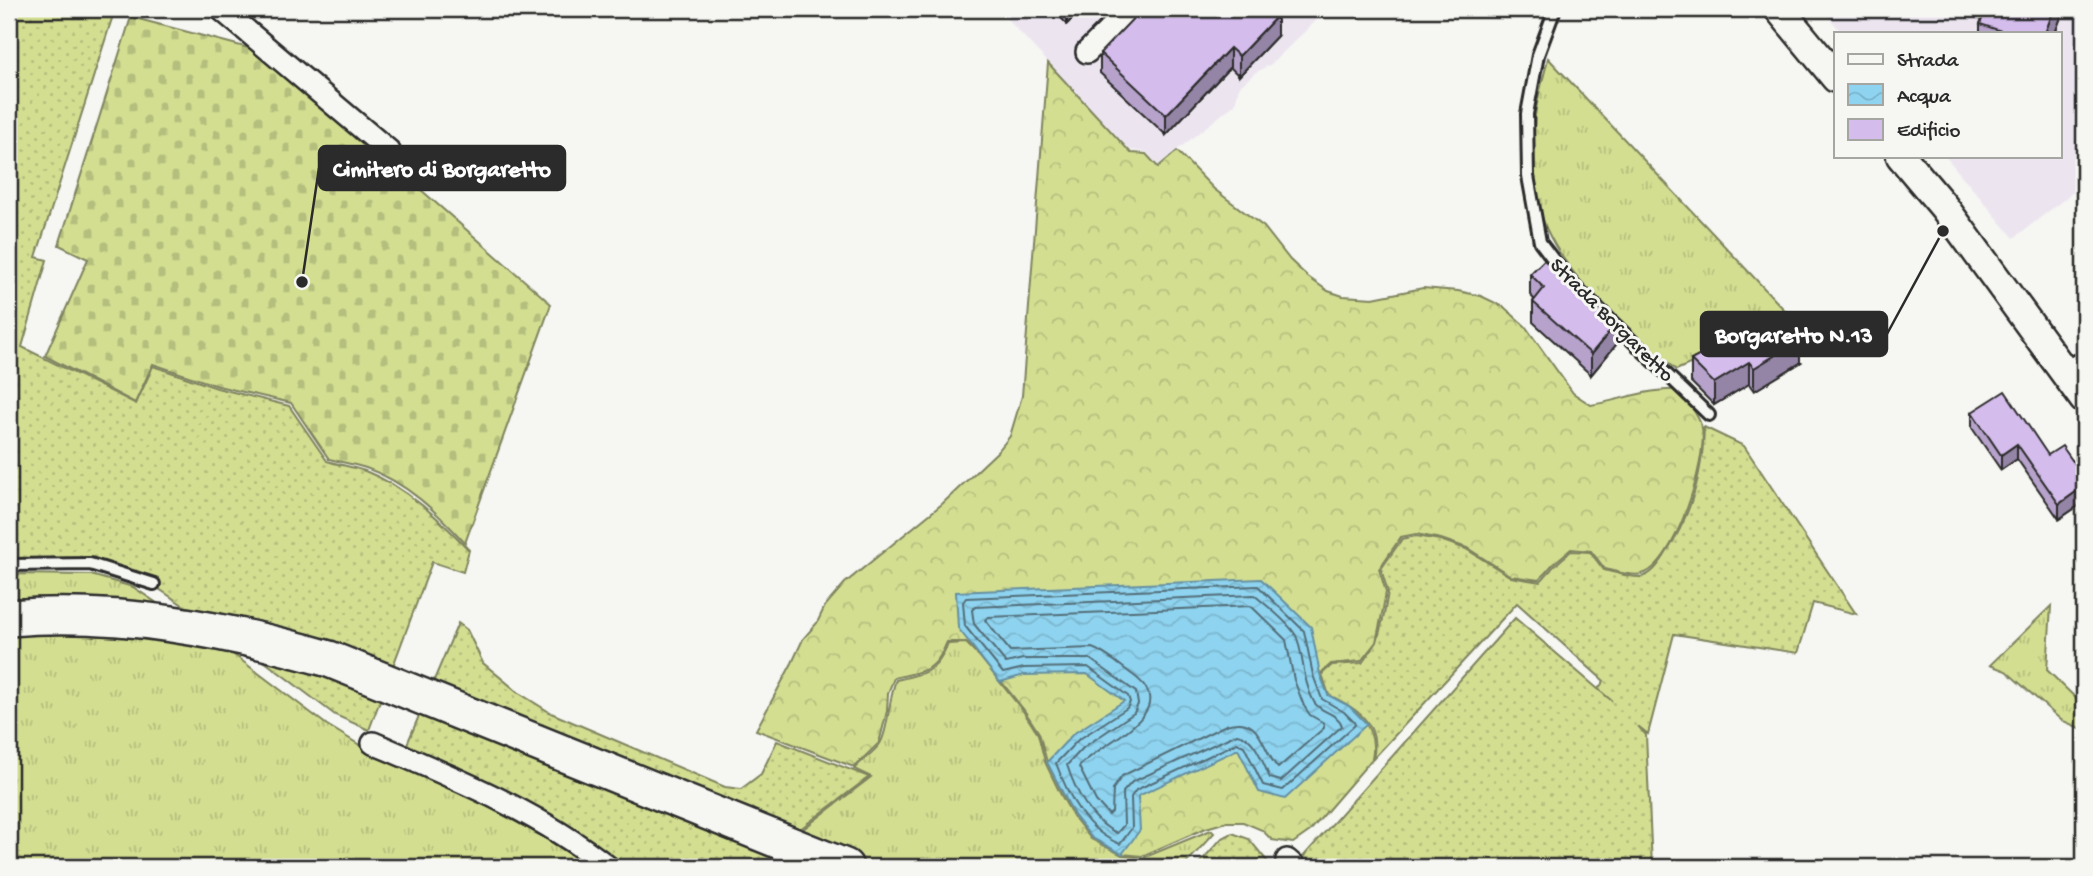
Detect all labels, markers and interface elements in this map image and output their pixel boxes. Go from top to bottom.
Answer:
legend [1834,32,2062,158]
text: Strada [1897,50,1960,75]
text: Acqua [1897,86,1952,111]
text: Edificio [1897,120,1961,145]
callout: Cimitero di Borgaretto [319,146,565,190]
text: Cimitero di Borgaretto [333,158,551,185]
street label: Strada Borgaretto [1543,254,1678,389]
callout: Borgaretto N.13 [1701,312,1887,356]
text: Borgaretto N.13 [1714,324,1873,351]

